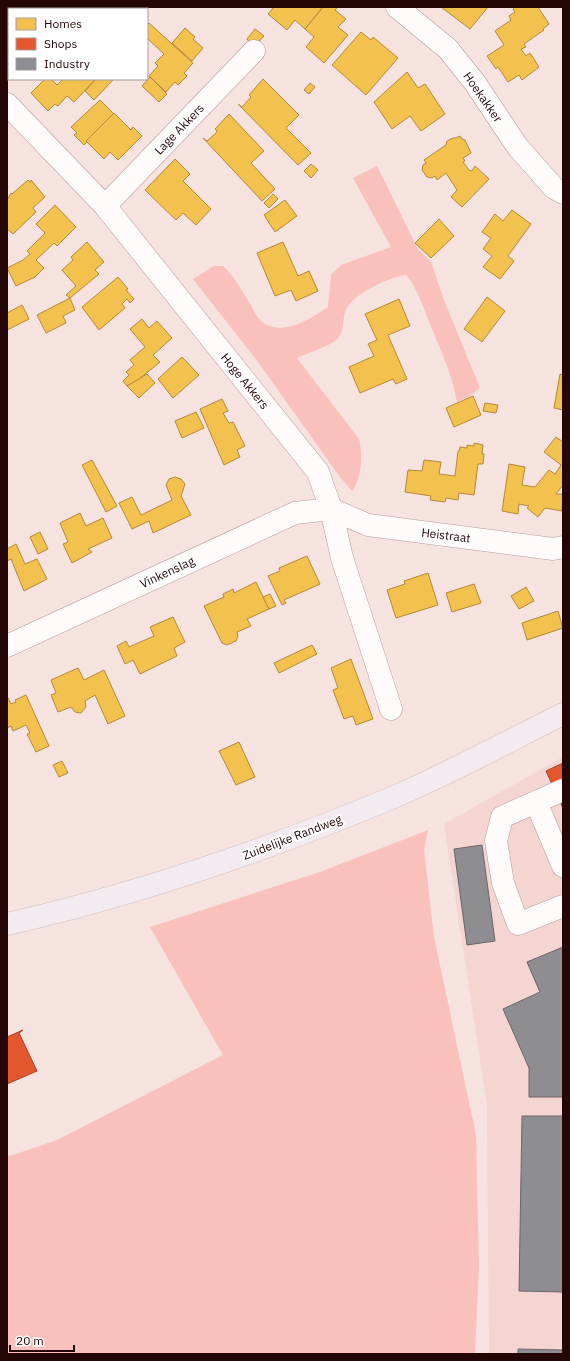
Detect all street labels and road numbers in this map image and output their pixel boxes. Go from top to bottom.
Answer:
street label: Hoekakker [460,69,506,126]
street label: Lage Akkers [151,100,207,158]
street label: Hoge Akkers [218,350,272,412]
street label: Heistraat [421,525,471,545]
street label: Vinkenslag [137,553,197,591]
street label: Zuidelijke Randweg [240,811,344,863]

